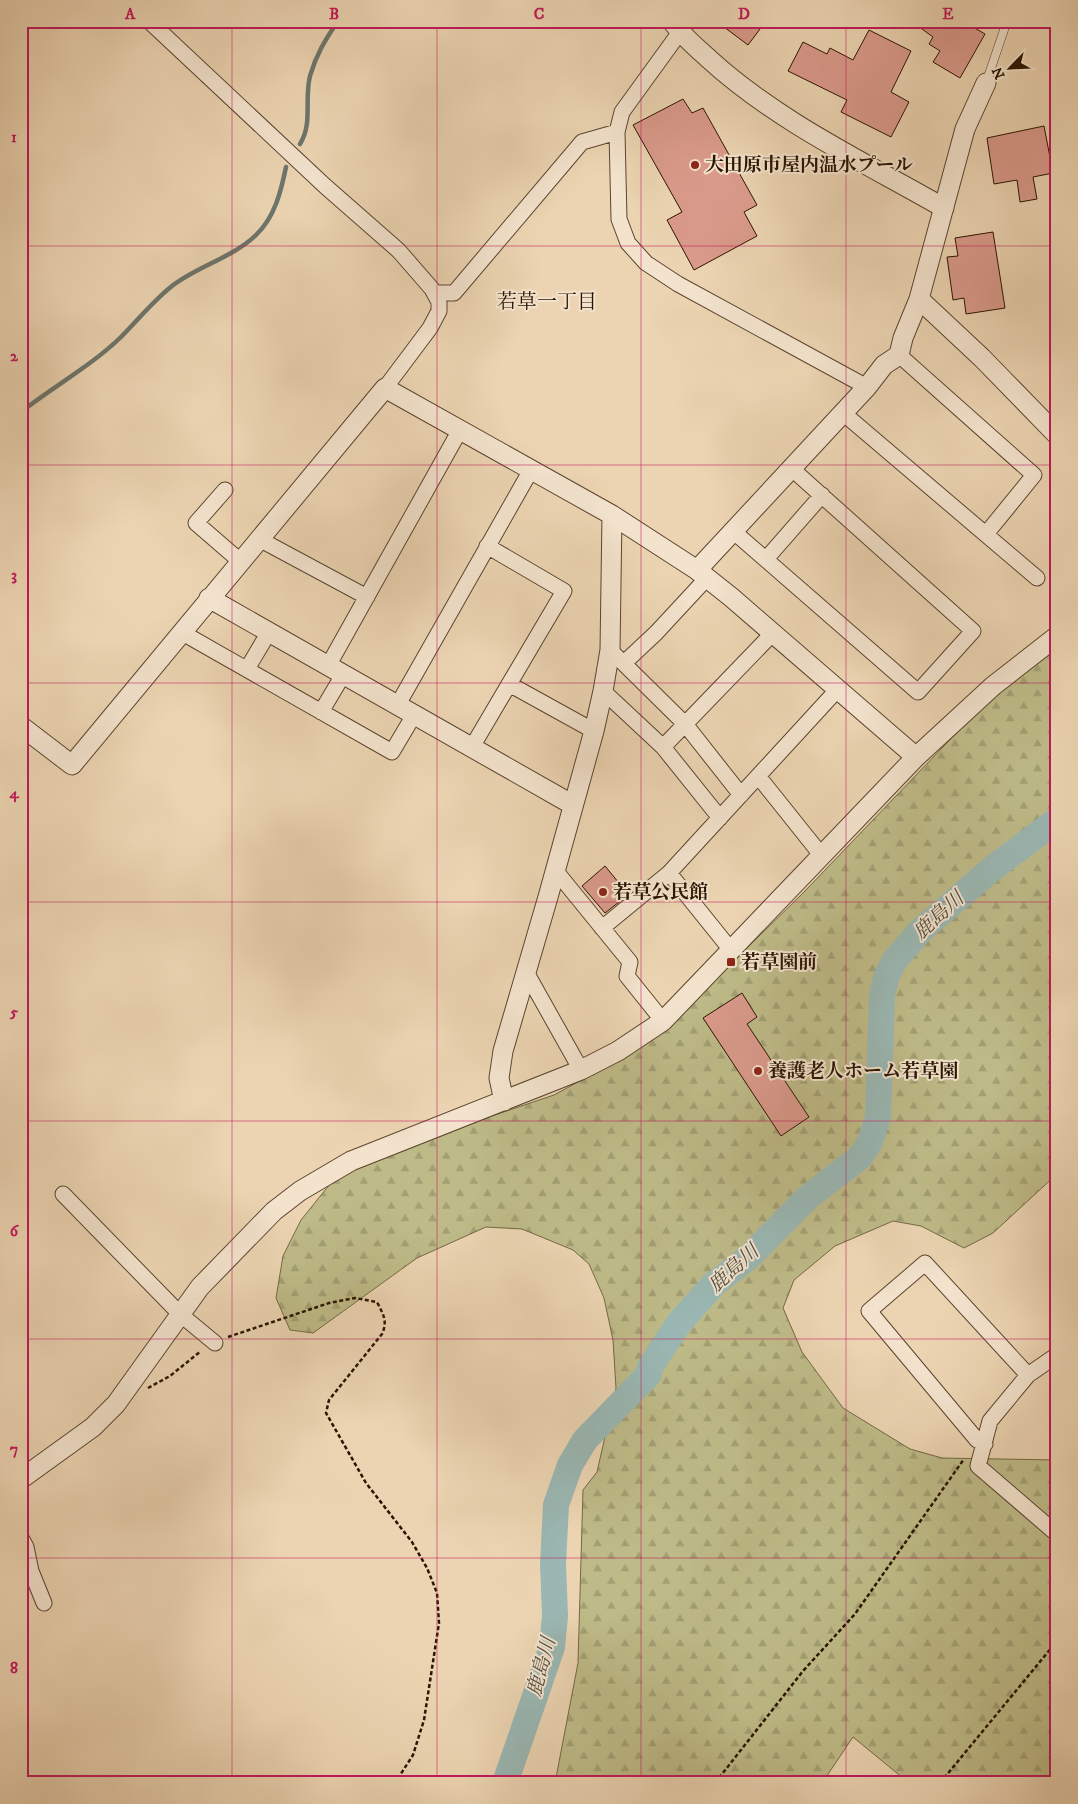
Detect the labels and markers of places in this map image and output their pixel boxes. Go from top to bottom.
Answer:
place label: 大田原市屋内温水プール [705,154,913,177]
marker: 大田原市屋内温水プール [689,159,701,171]
place label: 若草公民館 [613,881,708,904]
marker: 若草公民館 [597,886,609,898]
place label: 若草園前 [741,951,817,974]
marker: 若草園前 [725,956,737,968]
place label: 養護老人ホーム若草園 [768,1060,958,1083]
marker: 養護老人ホーム若草園 [752,1065,764,1077]

